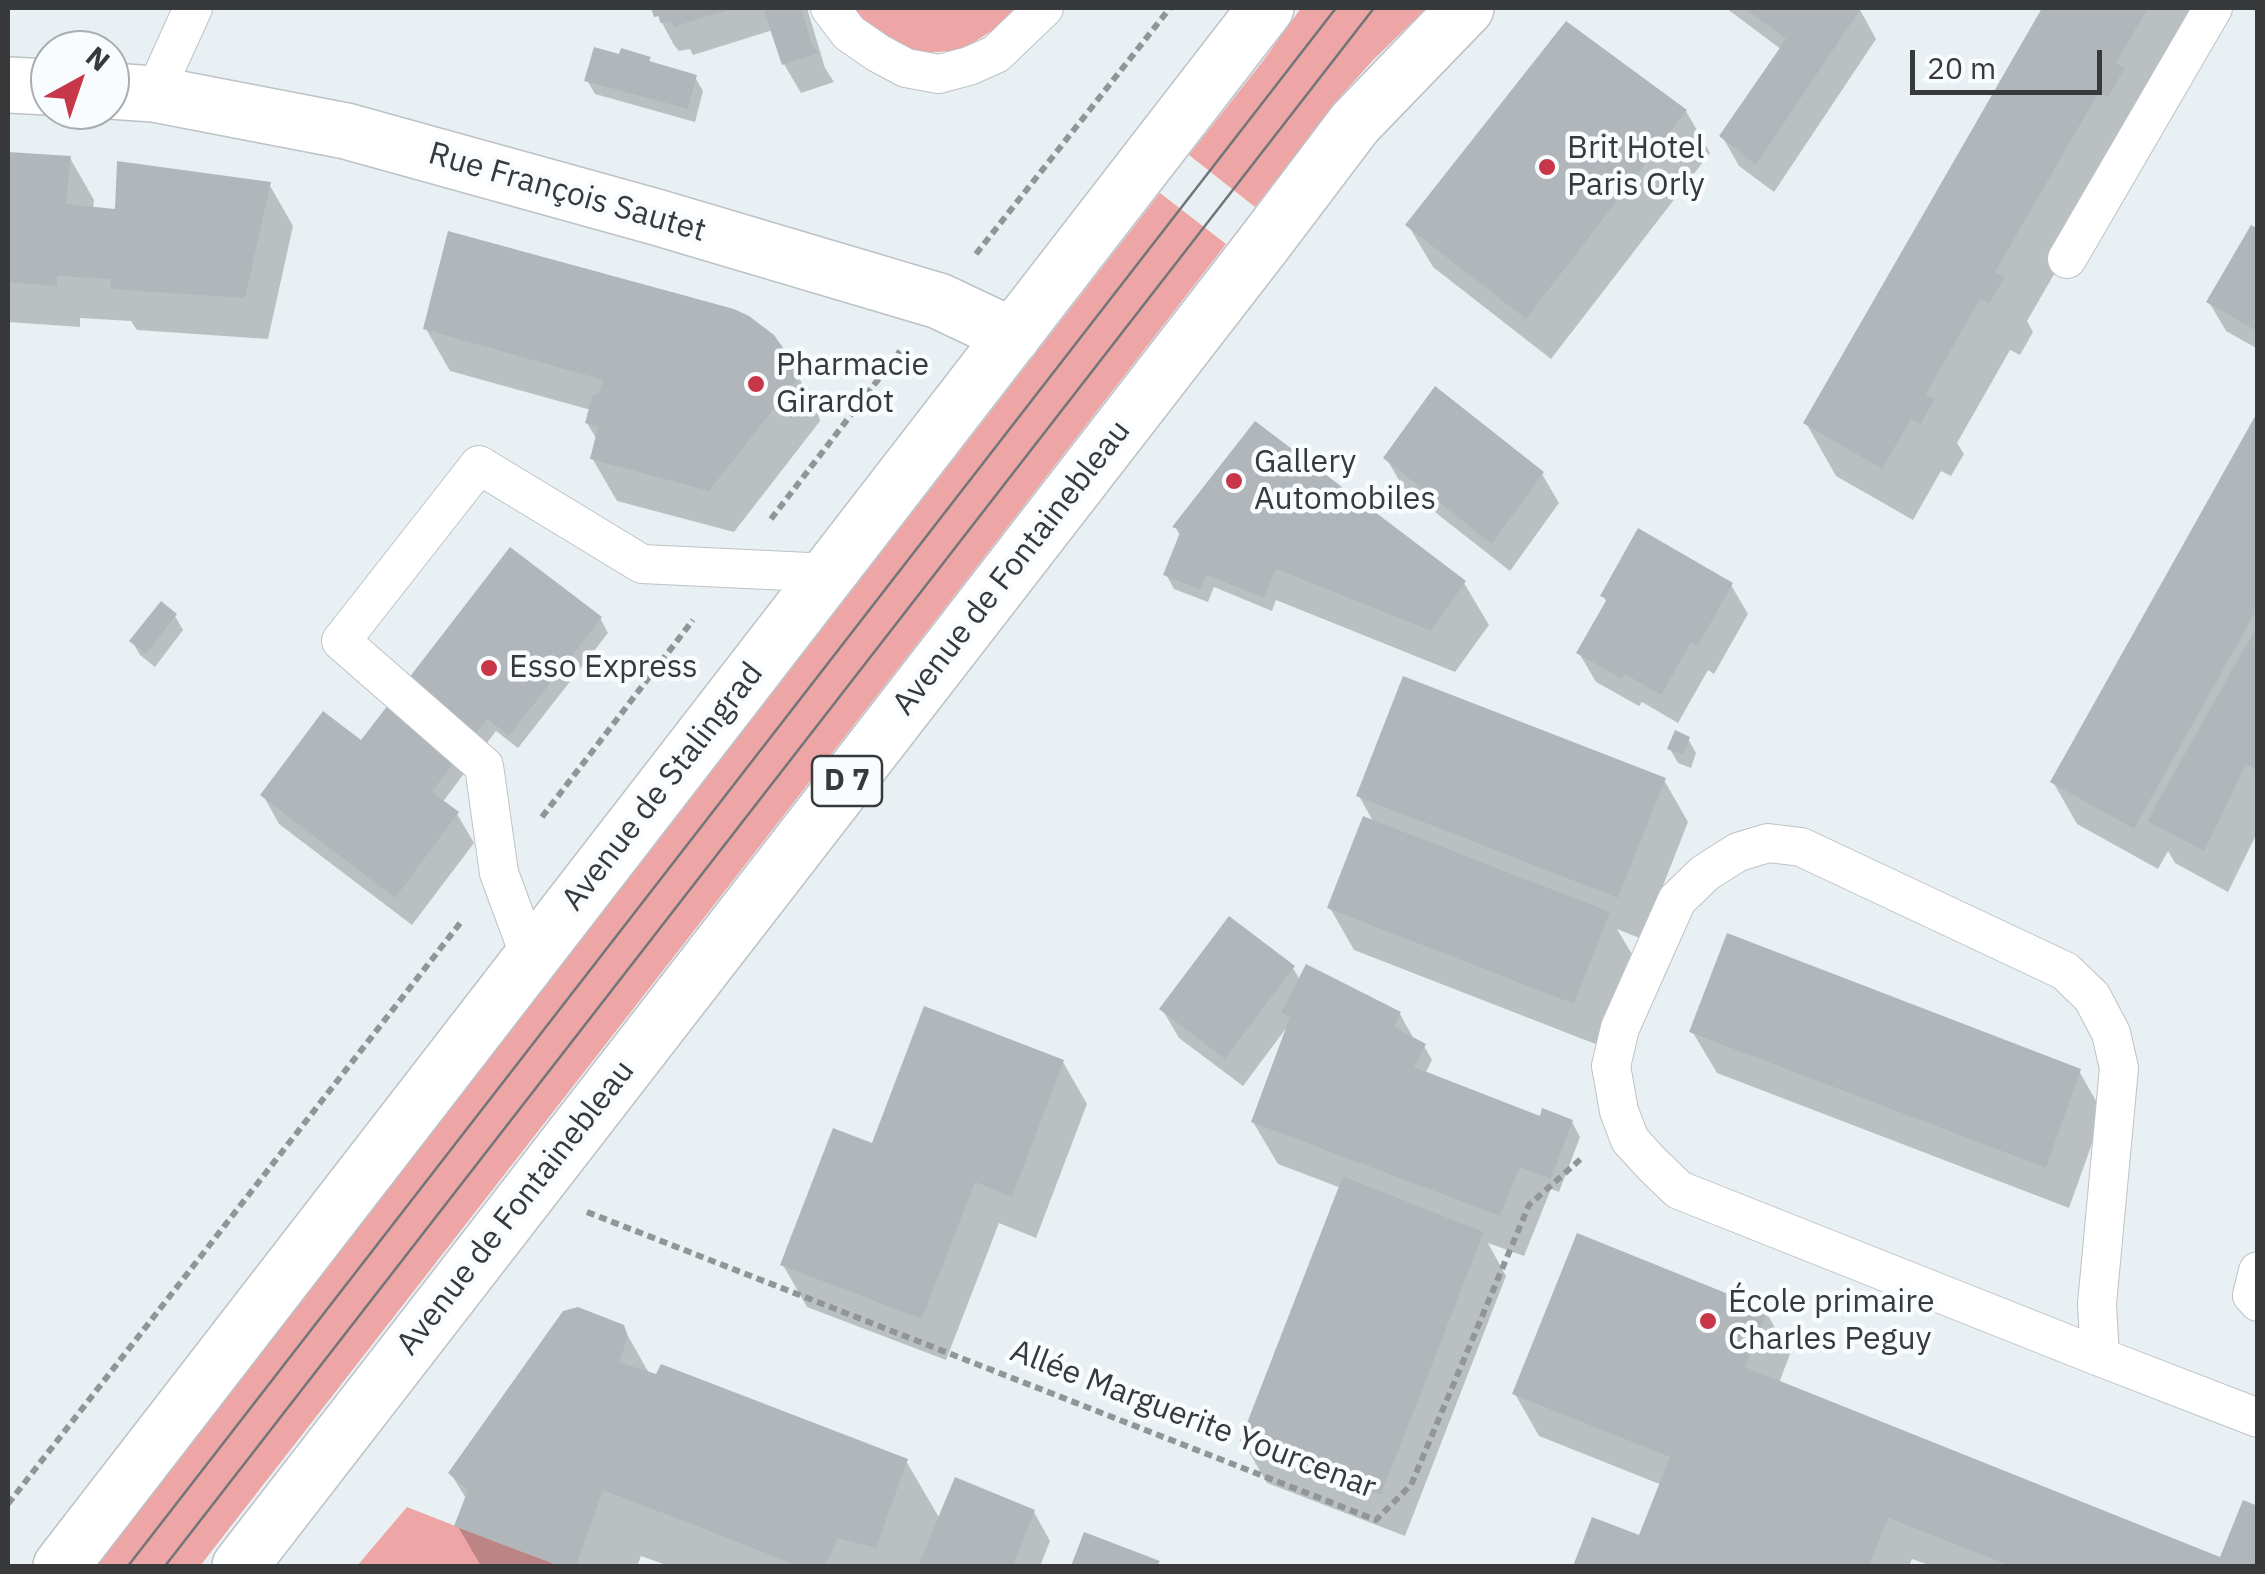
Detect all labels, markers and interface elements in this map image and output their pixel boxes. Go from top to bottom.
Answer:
north arrow [30,30,130,130]
scale bar [1915,30,2108,92]
text: N [79,37,118,79]
text: 20 m [1927,48,1996,87]
place label: Brit Hotel Paris Orly [1567,130,1705,205]
street label: Rue François Sautet [424,135,710,251]
marker: Brit Hotel Paris Orly [1536,156,1558,178]
place label: Pharmacie Girardot [776,347,929,422]
marker: Pharmacie Girardot [745,373,767,395]
street label: Avenue de Fontainebleau [885,413,1139,723]
place label: Gallery Automobiles [1254,444,1436,519]
marker: Gallery Automobiles [1223,470,1245,492]
place label: Esso Express [509,649,698,687]
street label: Avenue de Stalingrad [554,655,772,919]
marker: Esso Express [478,657,500,679]
road number: D 7 [812,756,882,806]
street label: Avenue de Fontainebleau [389,1053,643,1363]
place label: École primaire Charles Peguy [1728,1284,1934,1359]
marker: École primaire Charles Peguy [1697,1310,1719,1332]
street label: Allée Marguerite Yourcenar [1005,1332,1381,1508]

